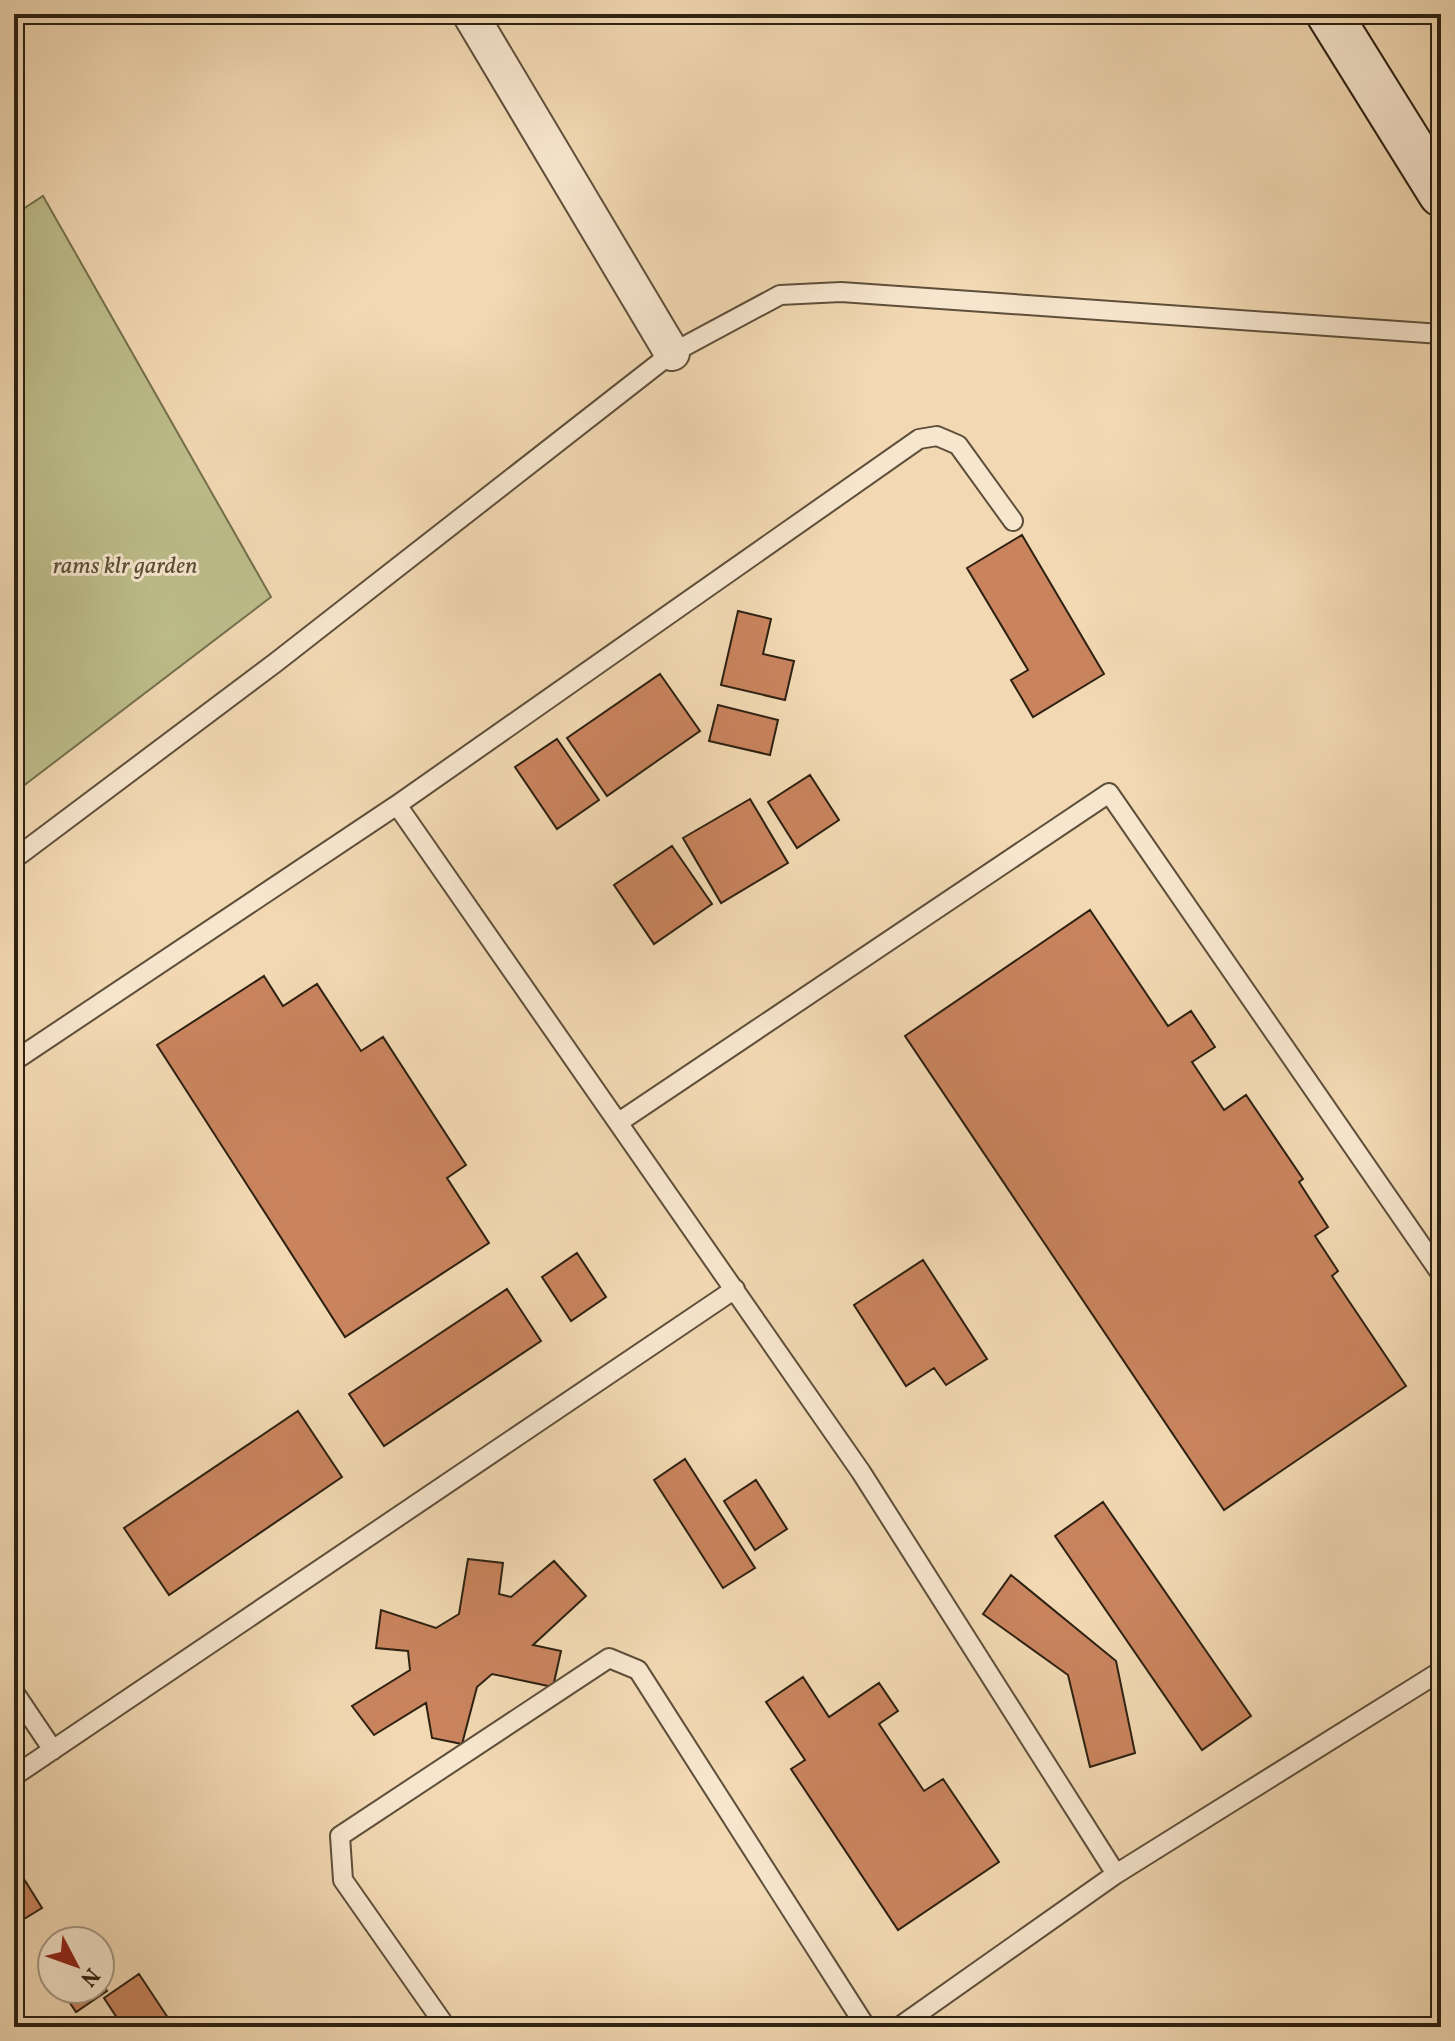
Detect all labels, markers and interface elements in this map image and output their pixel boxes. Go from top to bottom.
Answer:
park label: rams klr garden [53,550,197,584]
north arrow [36,1925,116,2005]
text: N [72,1960,106,1993]

